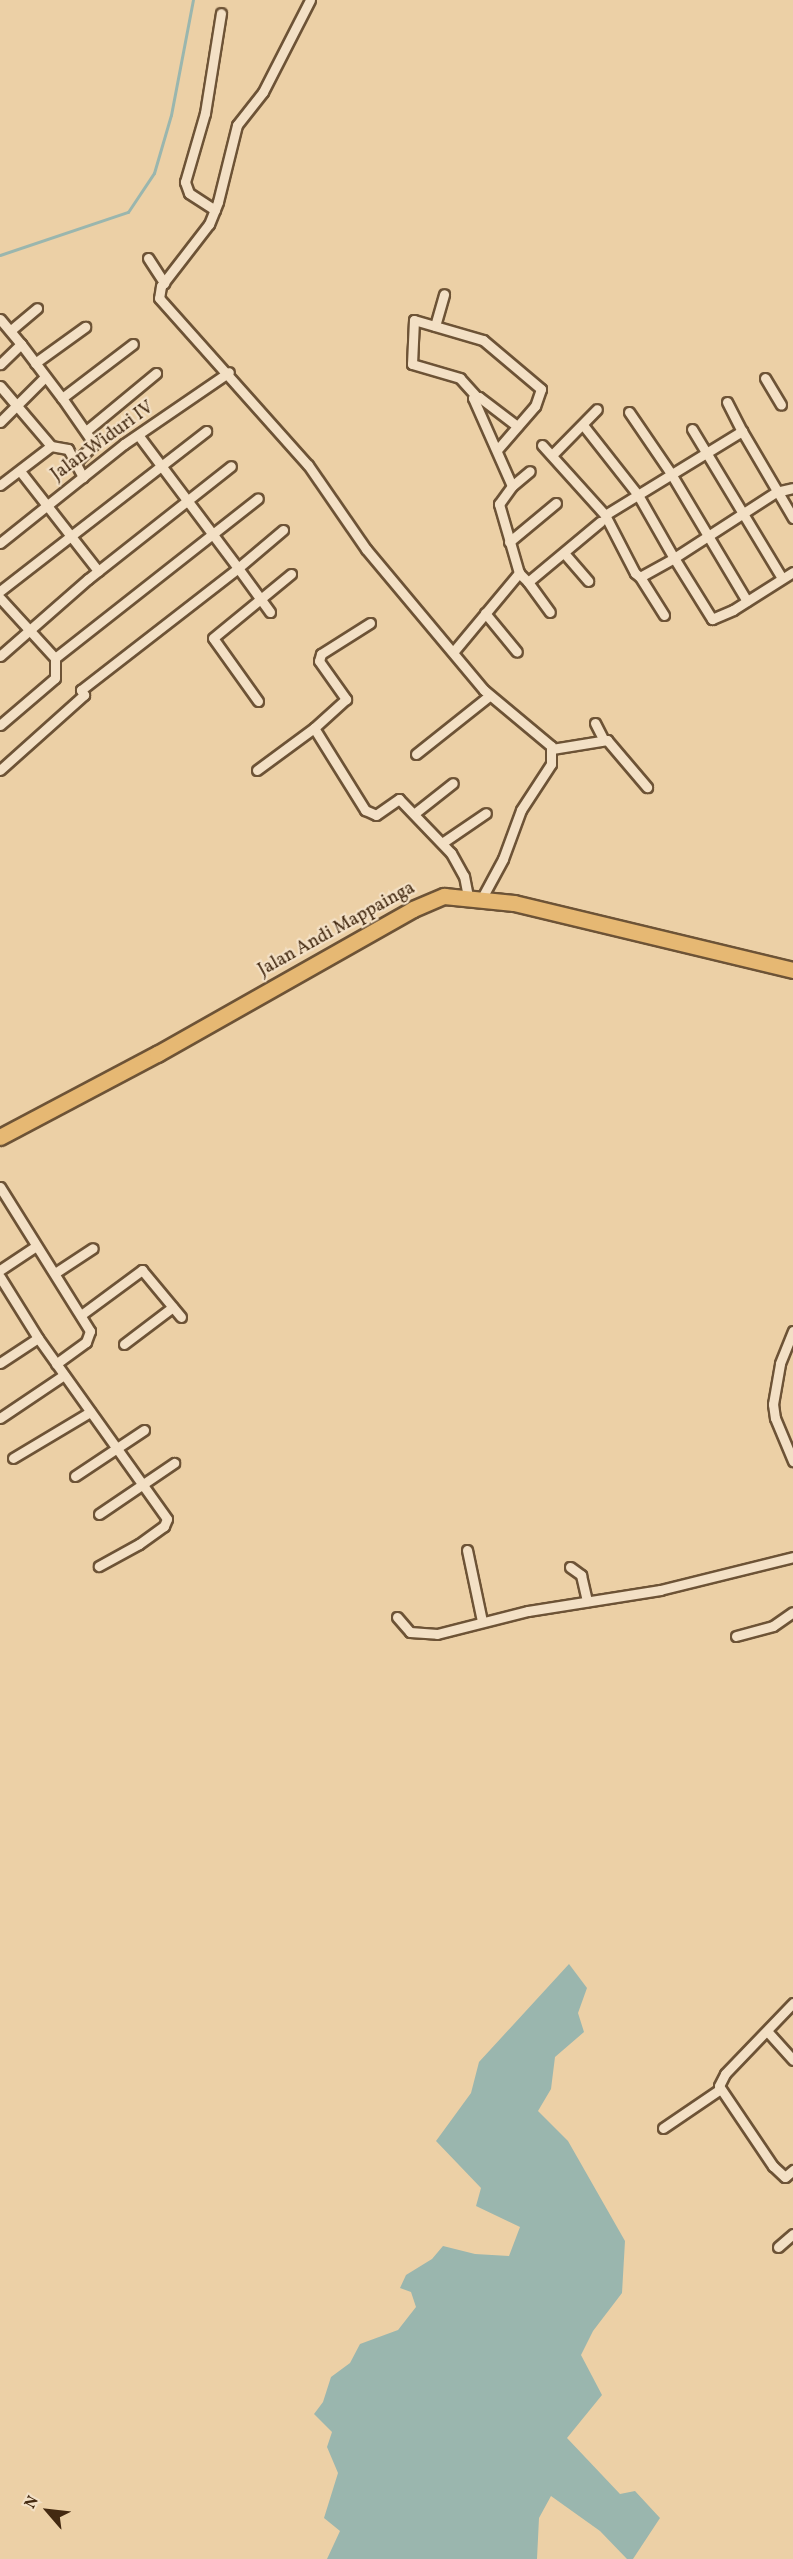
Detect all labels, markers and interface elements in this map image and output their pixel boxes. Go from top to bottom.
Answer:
street label: Jalan Widuri IV [47,397,159,487]
street label: Jalan Andi Mappainga [255,878,419,982]
north arrow [18,2481,78,2541]
text: N [20,2492,45,2513]

